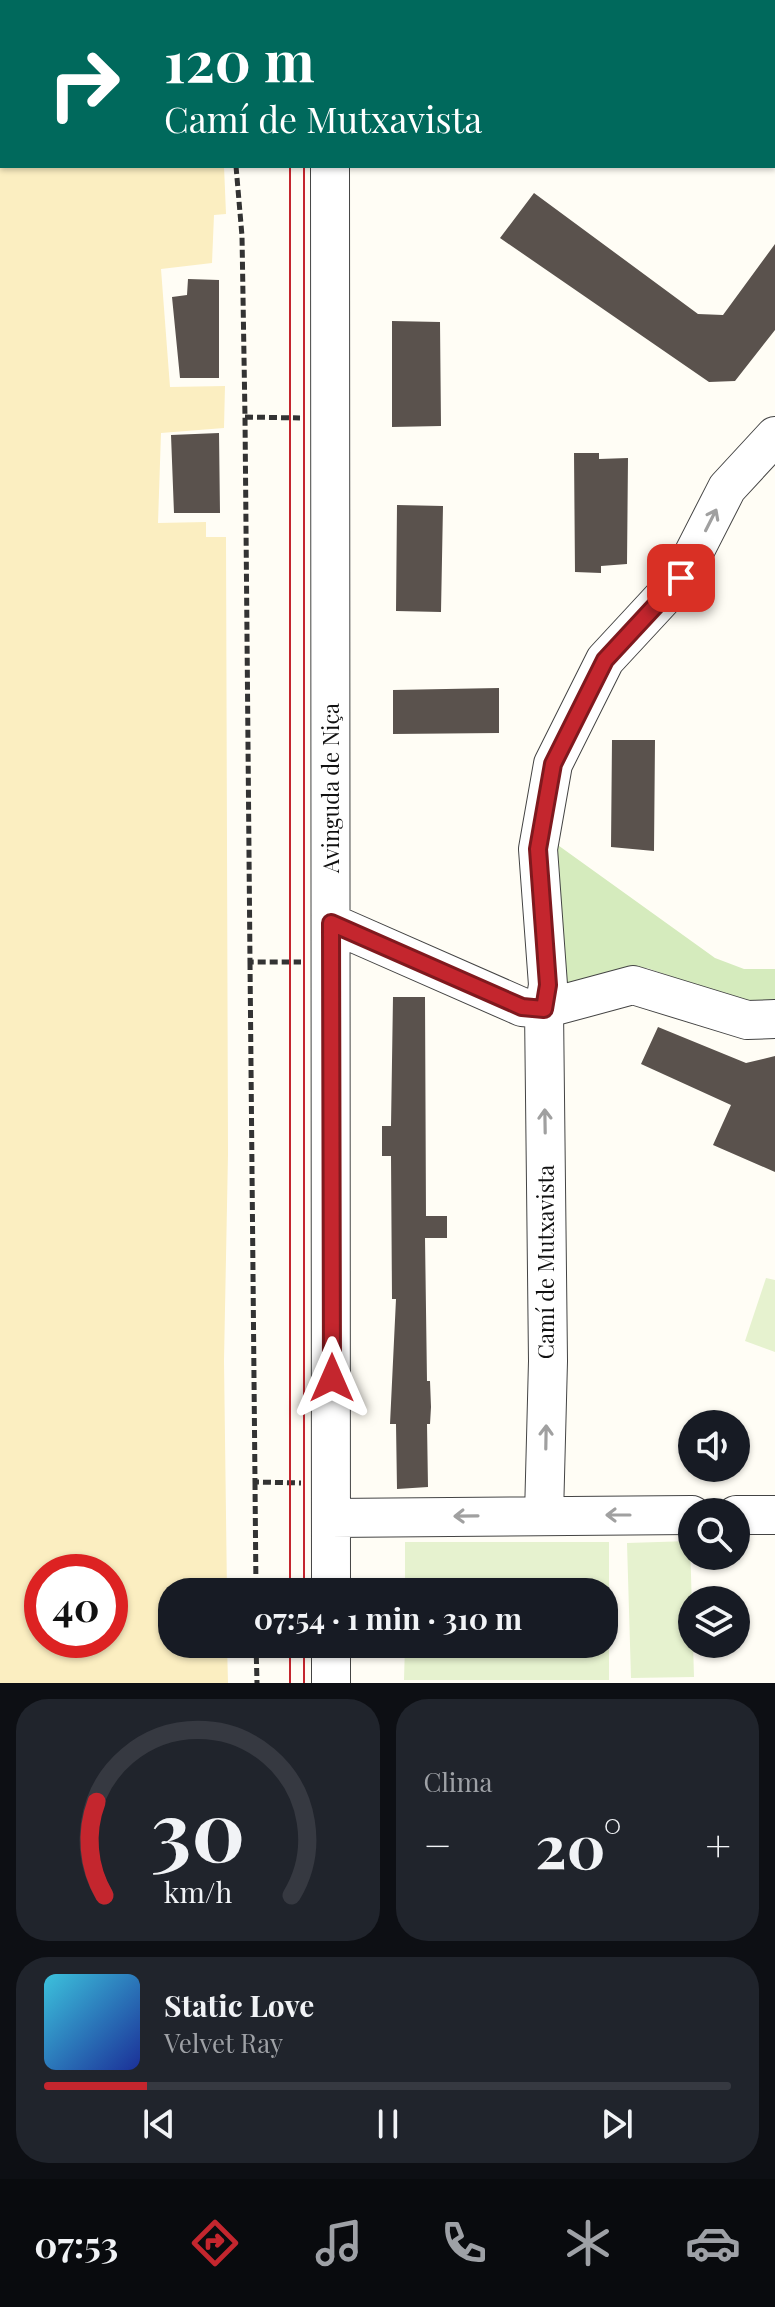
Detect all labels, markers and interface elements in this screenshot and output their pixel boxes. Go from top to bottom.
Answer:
text: 120 m [164,22,315,97]
icon: right [32,32,136,136]
text: Camí de Mutxavista [164,94,482,142]
one-way arrow [703,509,719,533]
pin [647,544,715,612]
icon: arrive [659,556,703,600]
street label: Avinguda de Niça [315,703,345,874]
one-way arrow [537,1108,553,1135]
street label: Camí de Mutxavista [530,1165,560,1359]
position arrow [290,1336,374,1420]
map controls [678,1410,750,1658]
button: sound [678,1410,750,1482]
one-way arrow [538,1424,553,1451]
button: search [678,1498,750,1570]
one-way arrow [605,1507,632,1523]
one-way arrow [453,1508,480,1524]
speed limit sign: 40 [24,1554,128,1658]
button: layers [678,1586,750,1658]
text: 07:54 · 1 min · 310 m [254,1598,522,1638]
text: Clima [424,1764,492,1799]
text: 30 [151,1772,245,1883]
text: 20° [535,1804,622,1884]
text: − [424,1814,452,1873]
text: + [705,1814,731,1873]
text: km/h [163,1872,232,1910]
text: Static Love [164,1985,314,2025]
text: Velvet Ray [164,2025,283,2060]
icon: previous [137,2102,181,2146]
icon: pause [366,2102,410,2146]
icon: next [595,2102,639,2146]
icon: directions [187,2215,243,2271]
icon: music [311,2215,367,2271]
icon: phone [436,2215,492,2271]
icon: climate [560,2215,616,2271]
icon: car [685,2215,741,2271]
text: 07:53 [34,2219,118,2267]

